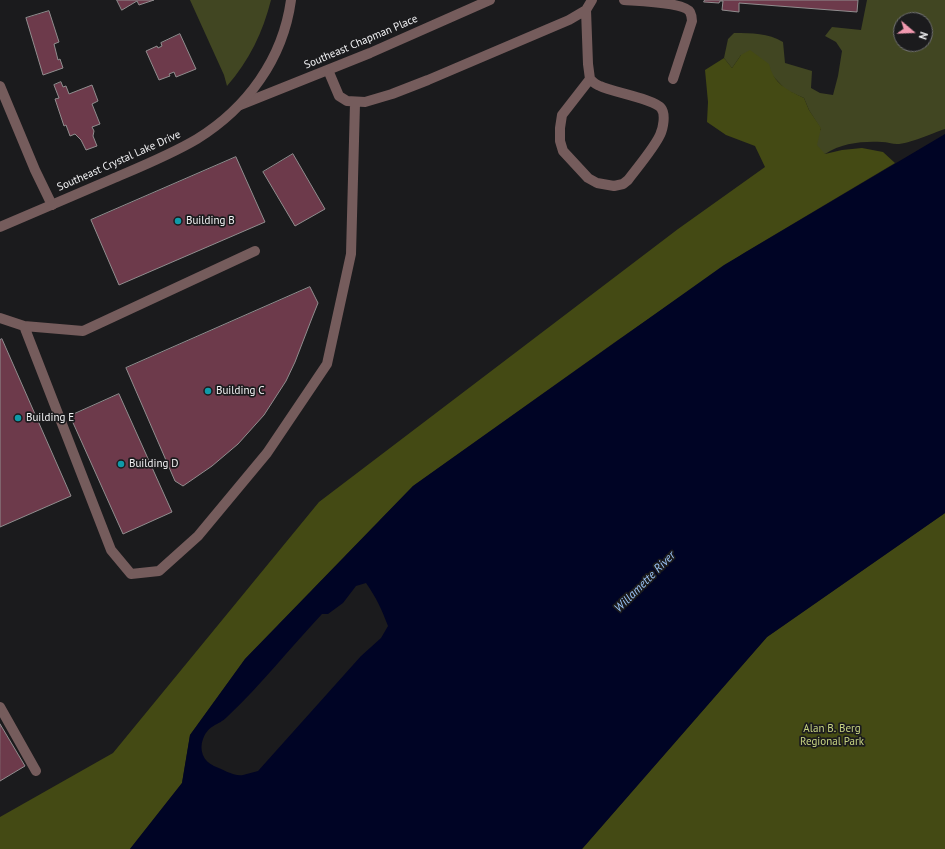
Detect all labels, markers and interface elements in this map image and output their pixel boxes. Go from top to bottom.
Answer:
street label: Southeast Chapman Place [302,12,420,72]
north arrow [893,12,933,52]
text: N [916,30,931,41]
street label: Southeast Crystal Lake Drive [55,128,183,194]
place label: Building B [186,214,235,228]
marker: Building B [173,216,183,226]
place label: Building C [216,384,265,398]
marker: Building C [203,386,213,396]
place label: Building E [26,411,74,425]
marker: Building E [13,413,23,423]
place label: Building D [129,457,178,471]
marker: Building D [116,459,126,469]
water label: Willamette River [612,549,678,615]
park label: Alan B. Berg Regional Park [800,722,864,748]

